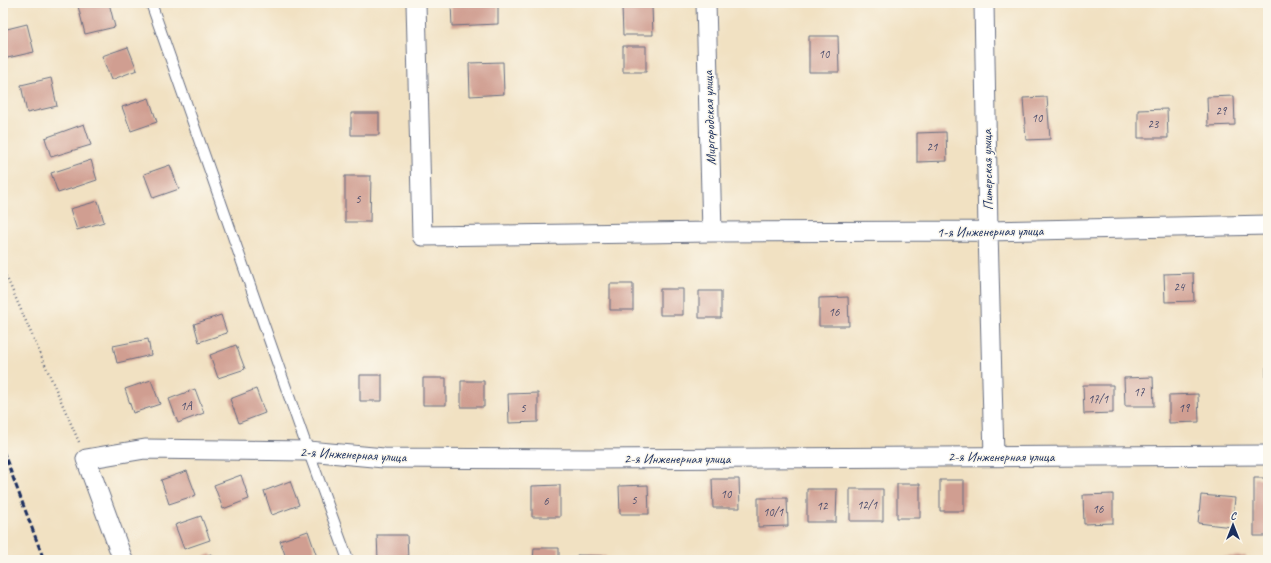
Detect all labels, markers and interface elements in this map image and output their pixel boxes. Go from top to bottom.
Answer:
house number: 10 [819,46,831,62]
street label: Миргородская улица [699,69,720,165]
house number: 29 [1216,103,1228,119]
house number: 10 [1032,110,1044,126]
house number: 23 [1148,116,1160,132]
street label: Питерская улица [978,129,997,211]
house number: 21 [927,139,938,155]
house number: 5 [355,191,361,207]
street label: 1-я Инженерная улица [937,222,1045,241]
house number: 24 [1174,279,1186,295]
house number: 16 [829,304,840,320]
house number: 17 [1134,384,1145,400]
house number: 17/1 [1088,391,1109,407]
house number: 1А [180,398,193,414]
house number: 5 [520,400,526,416]
house number: 19 [1179,400,1191,416]
street label: 2-я Инженерная улица [299,443,408,466]
street label: 2-я Инженерная улица [948,448,1056,465]
street label: 2-я Инженерная улица [624,450,732,467]
house number: 10 [721,486,733,502]
house number: 5 [631,492,637,508]
house number: 6 [543,493,549,509]
house number: 12/1 [857,497,878,513]
house number: 12 [817,498,829,514]
house number: 16 [1093,501,1104,517]
house number: 10/1 [763,504,784,520]
north arrow [1213,505,1253,545]
text: С [1230,508,1237,522]

